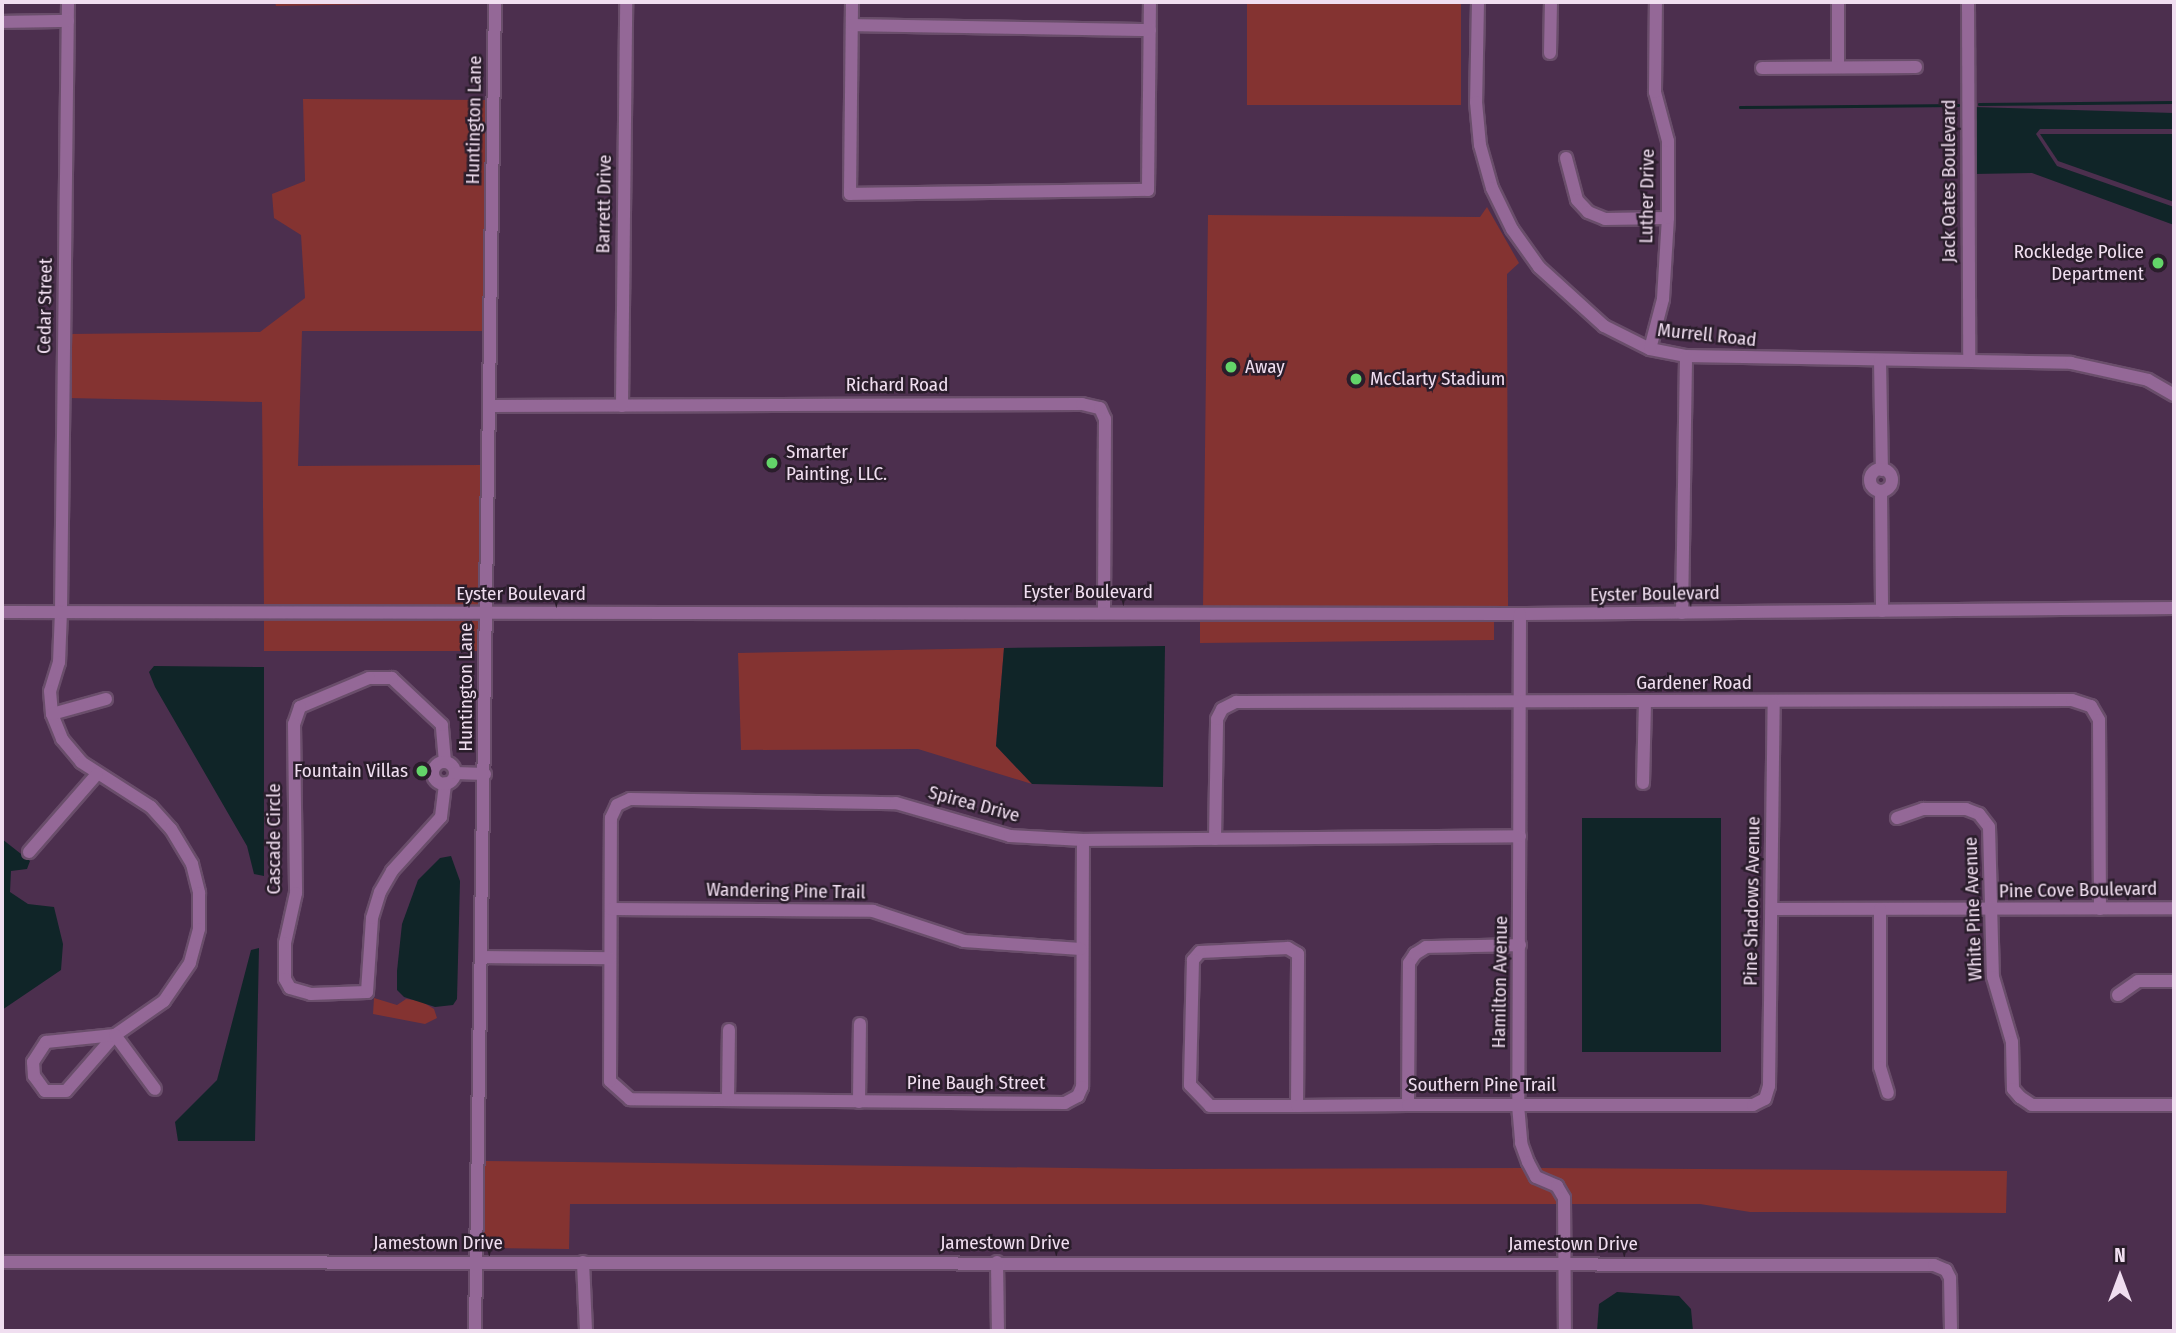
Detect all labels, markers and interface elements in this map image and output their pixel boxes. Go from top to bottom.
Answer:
street label: Huntington Lane [461,55,487,185]
street label: Jack Oates Boulevard [1938,99,1960,263]
street label: Luther Drive [1635,148,1659,244]
street label: Barrett Drive [592,154,616,254]
place label: Rockledge Police Department [2014,241,2144,285]
marker: Rockledge Police Department [2150,255,2166,271]
street label: Cedar Street [33,258,57,354]
street label: Murrell Road [1656,318,1758,352]
place label: Away [1245,356,1285,378]
marker: Away [1223,359,1239,375]
place label: McClarty Stadium [1370,368,1505,390]
marker: McClarty Stadium [1348,371,1364,387]
street label: Richard Road [846,374,948,396]
place label: Smarter Painting, LLC. [786,441,887,485]
marker: Smarter Painting, LLC. [764,455,780,471]
street label: Eyster Boulevard [1023,581,1153,603]
street label: Eyster Boulevard [1590,581,1720,607]
street label: Eyster Boulevard [456,583,586,605]
street label: Huntington Lane [455,623,477,751]
street label: Gardener Road [1636,672,1752,694]
place label: Fountain Villas [294,760,408,782]
marker: Fountain Villas [414,763,430,779]
street label: Spirea Drive [926,781,1022,827]
street label: Cascade Circle [263,783,285,895]
street label: Pine Shadows Avenue [1739,816,1765,986]
street label: White Pine Avenue [1959,836,1987,982]
street label: Pine Cove Boulevard [1999,877,2157,903]
street label: Wandering Pine Trail [706,878,866,904]
street label: Hamilton Avenue [1487,915,1513,1049]
street label: Pine Baugh Street [907,1072,1045,1094]
street label: Southern Pine Trail [1408,1074,1556,1096]
street label: Jamestown Drive [373,1232,503,1254]
street label: Jamestown Drive [940,1232,1070,1254]
street label: Jamestown Drive [1508,1233,1638,1255]
north arrow [2085,1242,2155,1312]
text: N [2114,1244,2126,1267]

